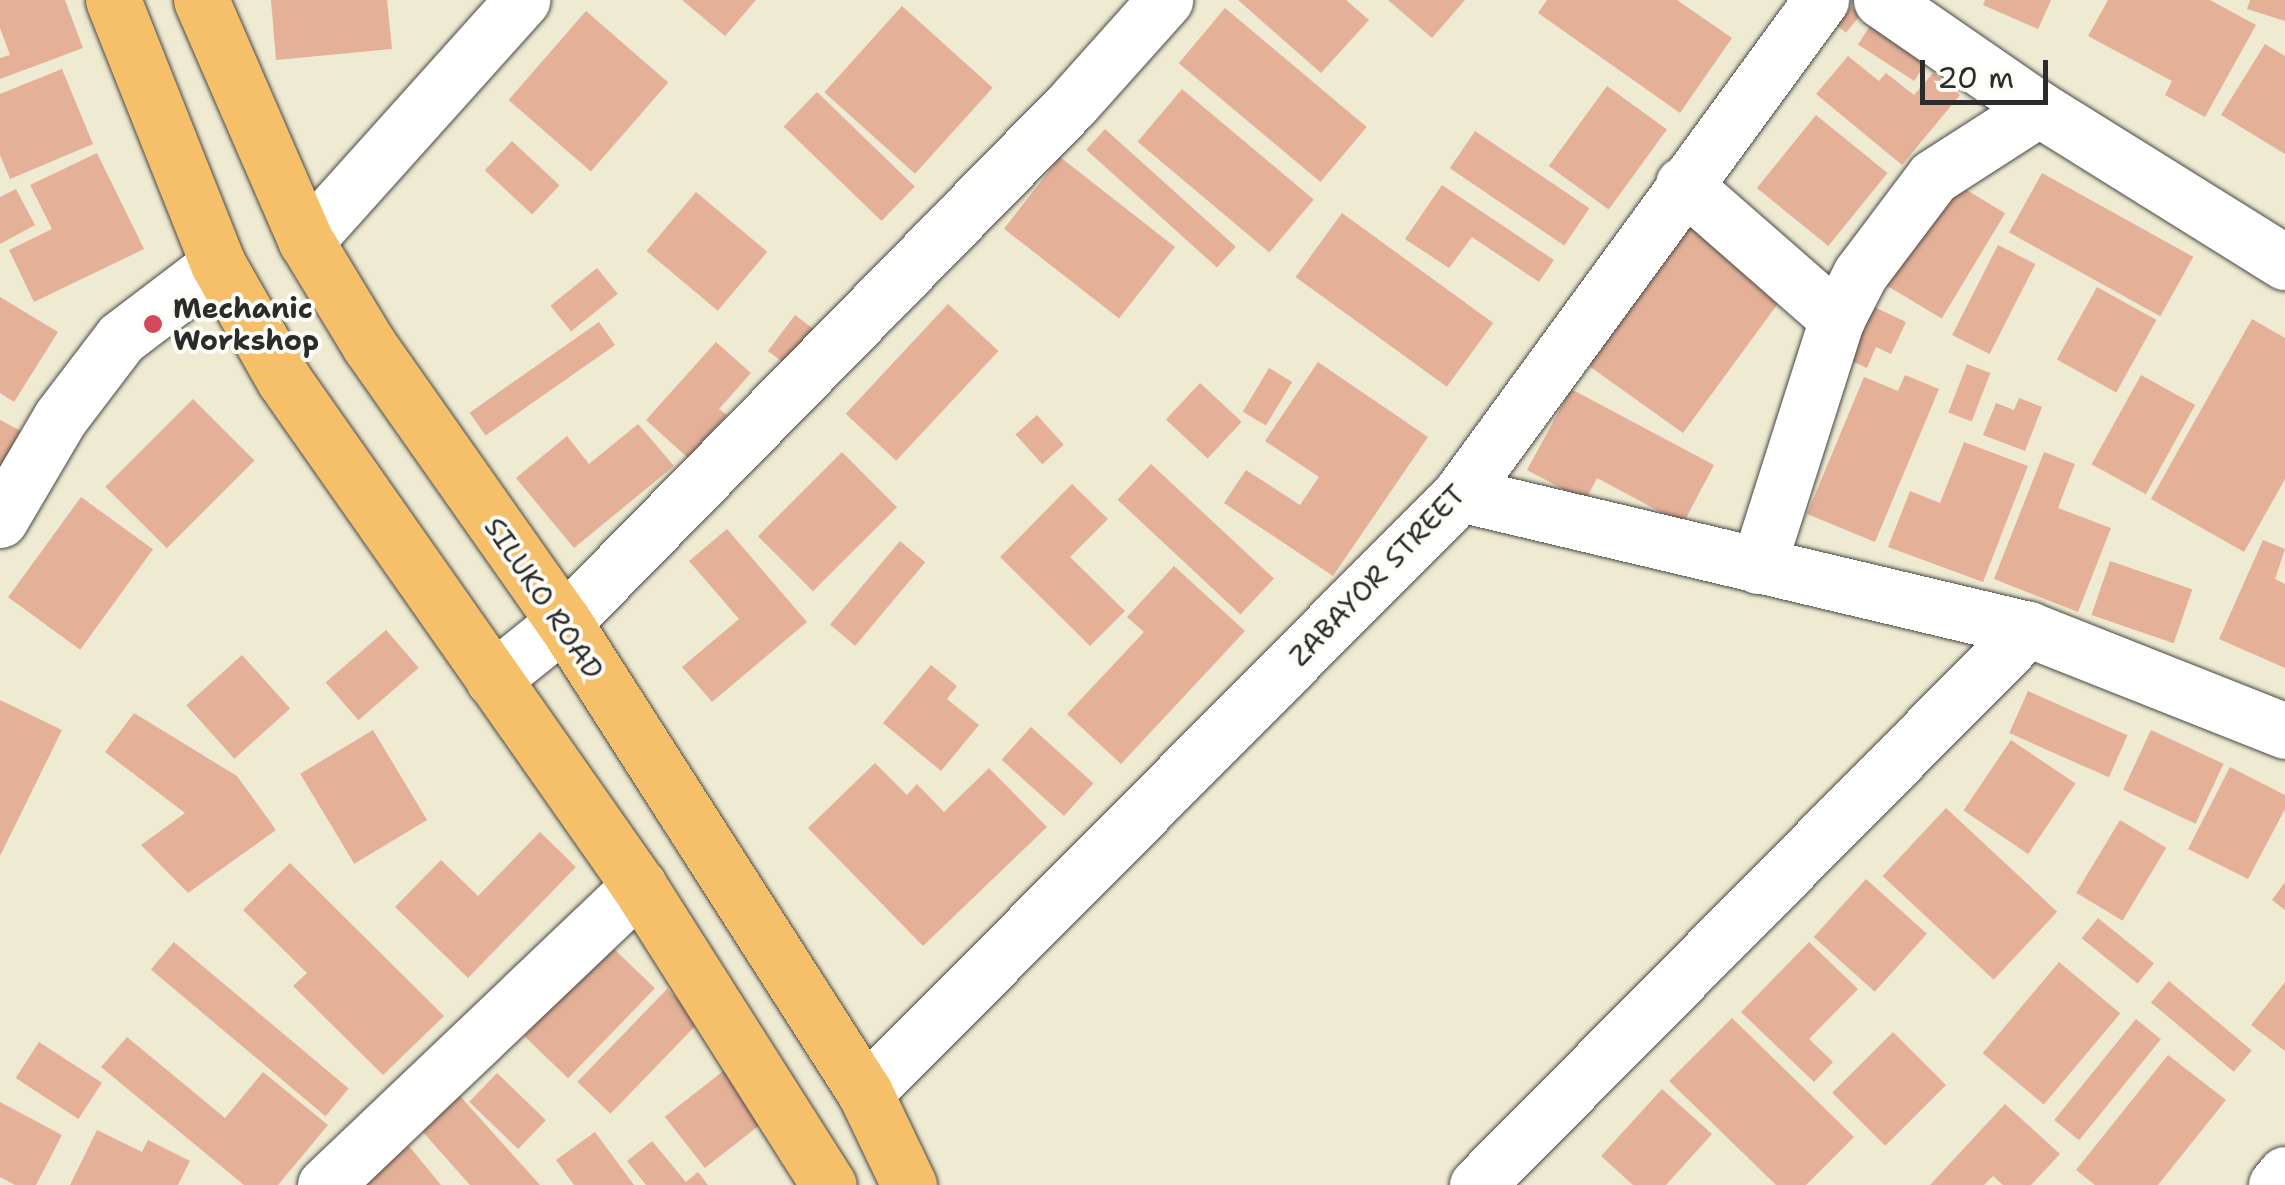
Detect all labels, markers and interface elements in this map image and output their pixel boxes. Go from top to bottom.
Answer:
scale bar [1925,40,2052,102]
text: 20 m [1937,57,2014,98]
place label: Mechanic Workshop [173,291,319,357]
marker: Mechanic Workshop [142,313,164,335]
street label: ZABAYOR STREET [1282,477,1472,673]
street label: SILUKO ROAD [478,511,610,685]

